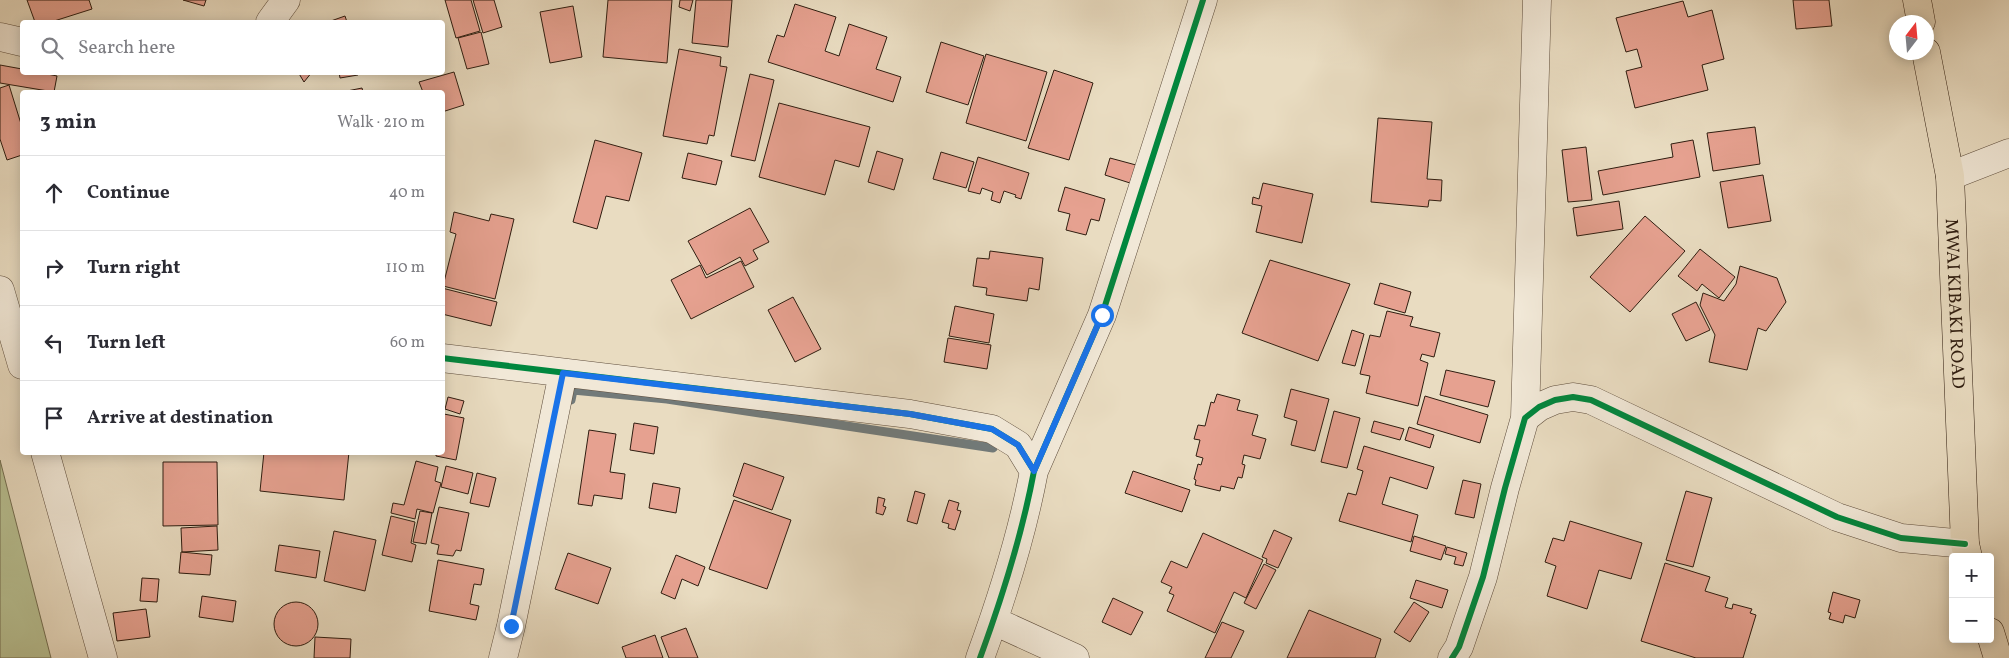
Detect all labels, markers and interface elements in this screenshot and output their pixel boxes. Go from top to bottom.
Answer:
north arrow [1889,15,1934,60]
search box [20,20,445,75]
icon: search [38,34,66,62]
text: Search here [78,35,175,61]
text: 3 min [40,108,96,137]
text: Walk · 210 m [337,112,425,134]
icon: ahead [40,179,68,207]
text: Continue [87,180,170,206]
text: 40 m [389,182,425,204]
street label: MWAI KIBAKI ROAD [1938,218,1970,389]
icon: right [40,254,68,282]
text: Turn right [87,255,180,281]
text: 110 m [386,257,425,279]
route start [1091,304,1114,327]
icon: left [40,329,68,357]
text: Turn left [87,330,166,356]
text: 60 m [390,332,425,354]
icon: arrive [40,404,68,432]
text: Arrive at destination [87,405,273,431]
map controls [1949,553,1994,643]
button: + [1949,553,1994,598]
button: − [1949,598,1994,643]
route end [500,615,523,638]

